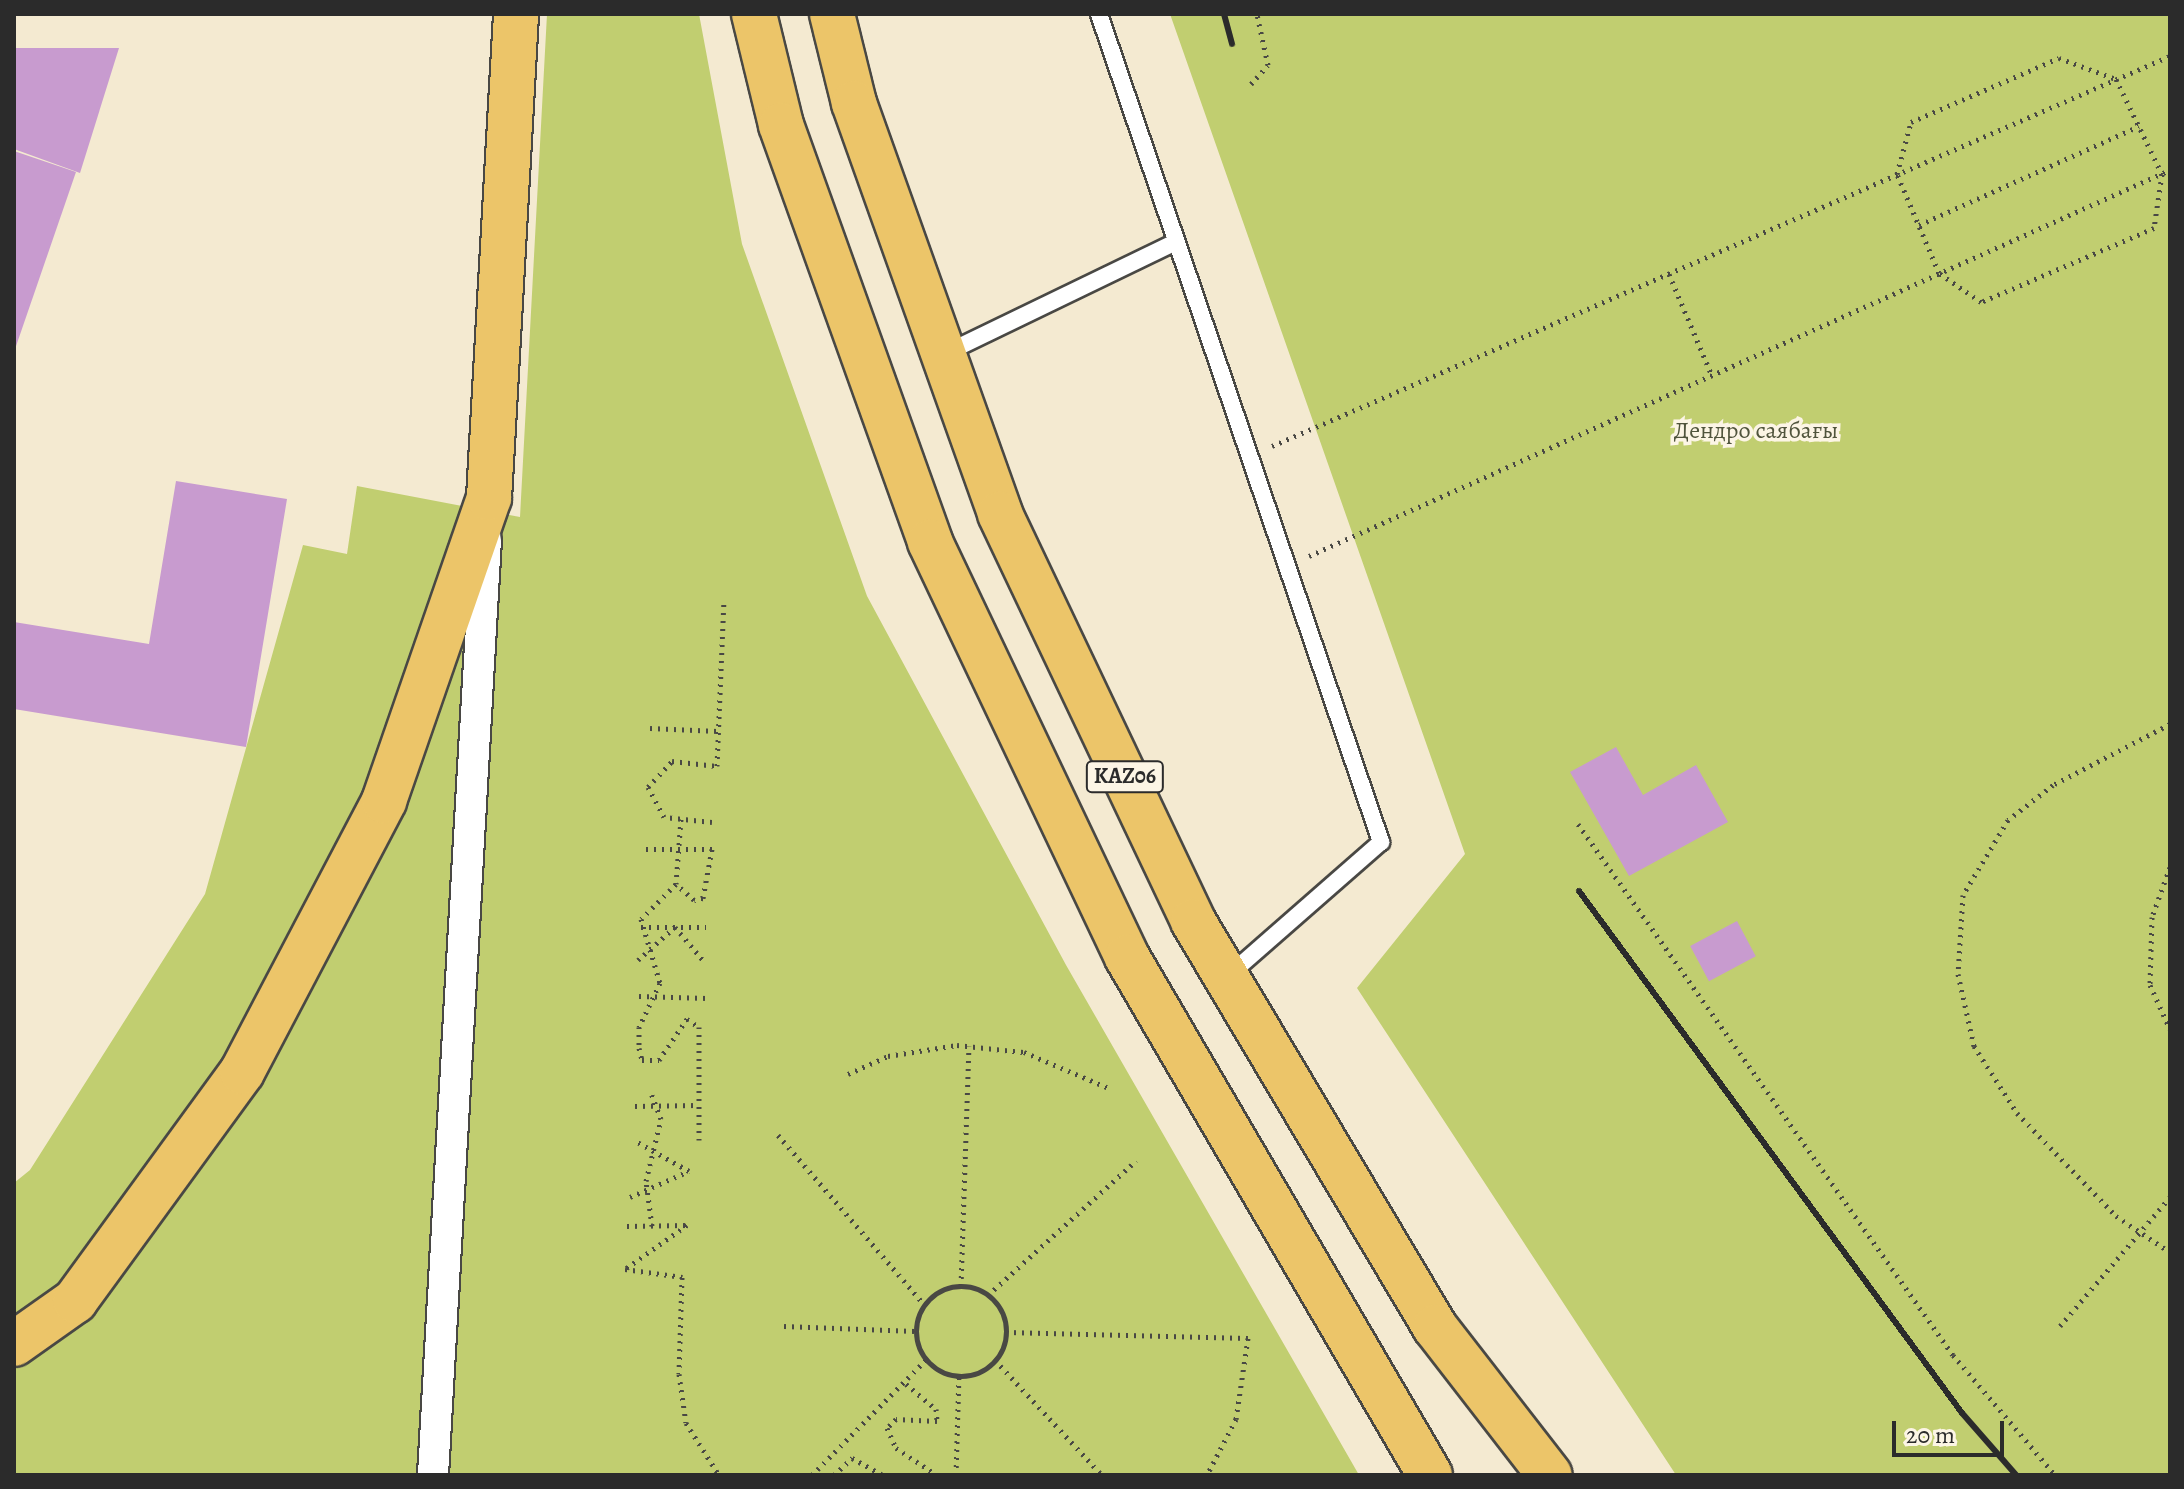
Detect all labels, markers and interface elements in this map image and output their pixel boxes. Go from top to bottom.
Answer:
park label: Дендро саябағы [1674,417,1838,445]
road number: KАZ06 [1085,759,1165,795]
scale bar [1896,1405,2008,1455]
text: 20 m [1906,1419,1955,1451]

